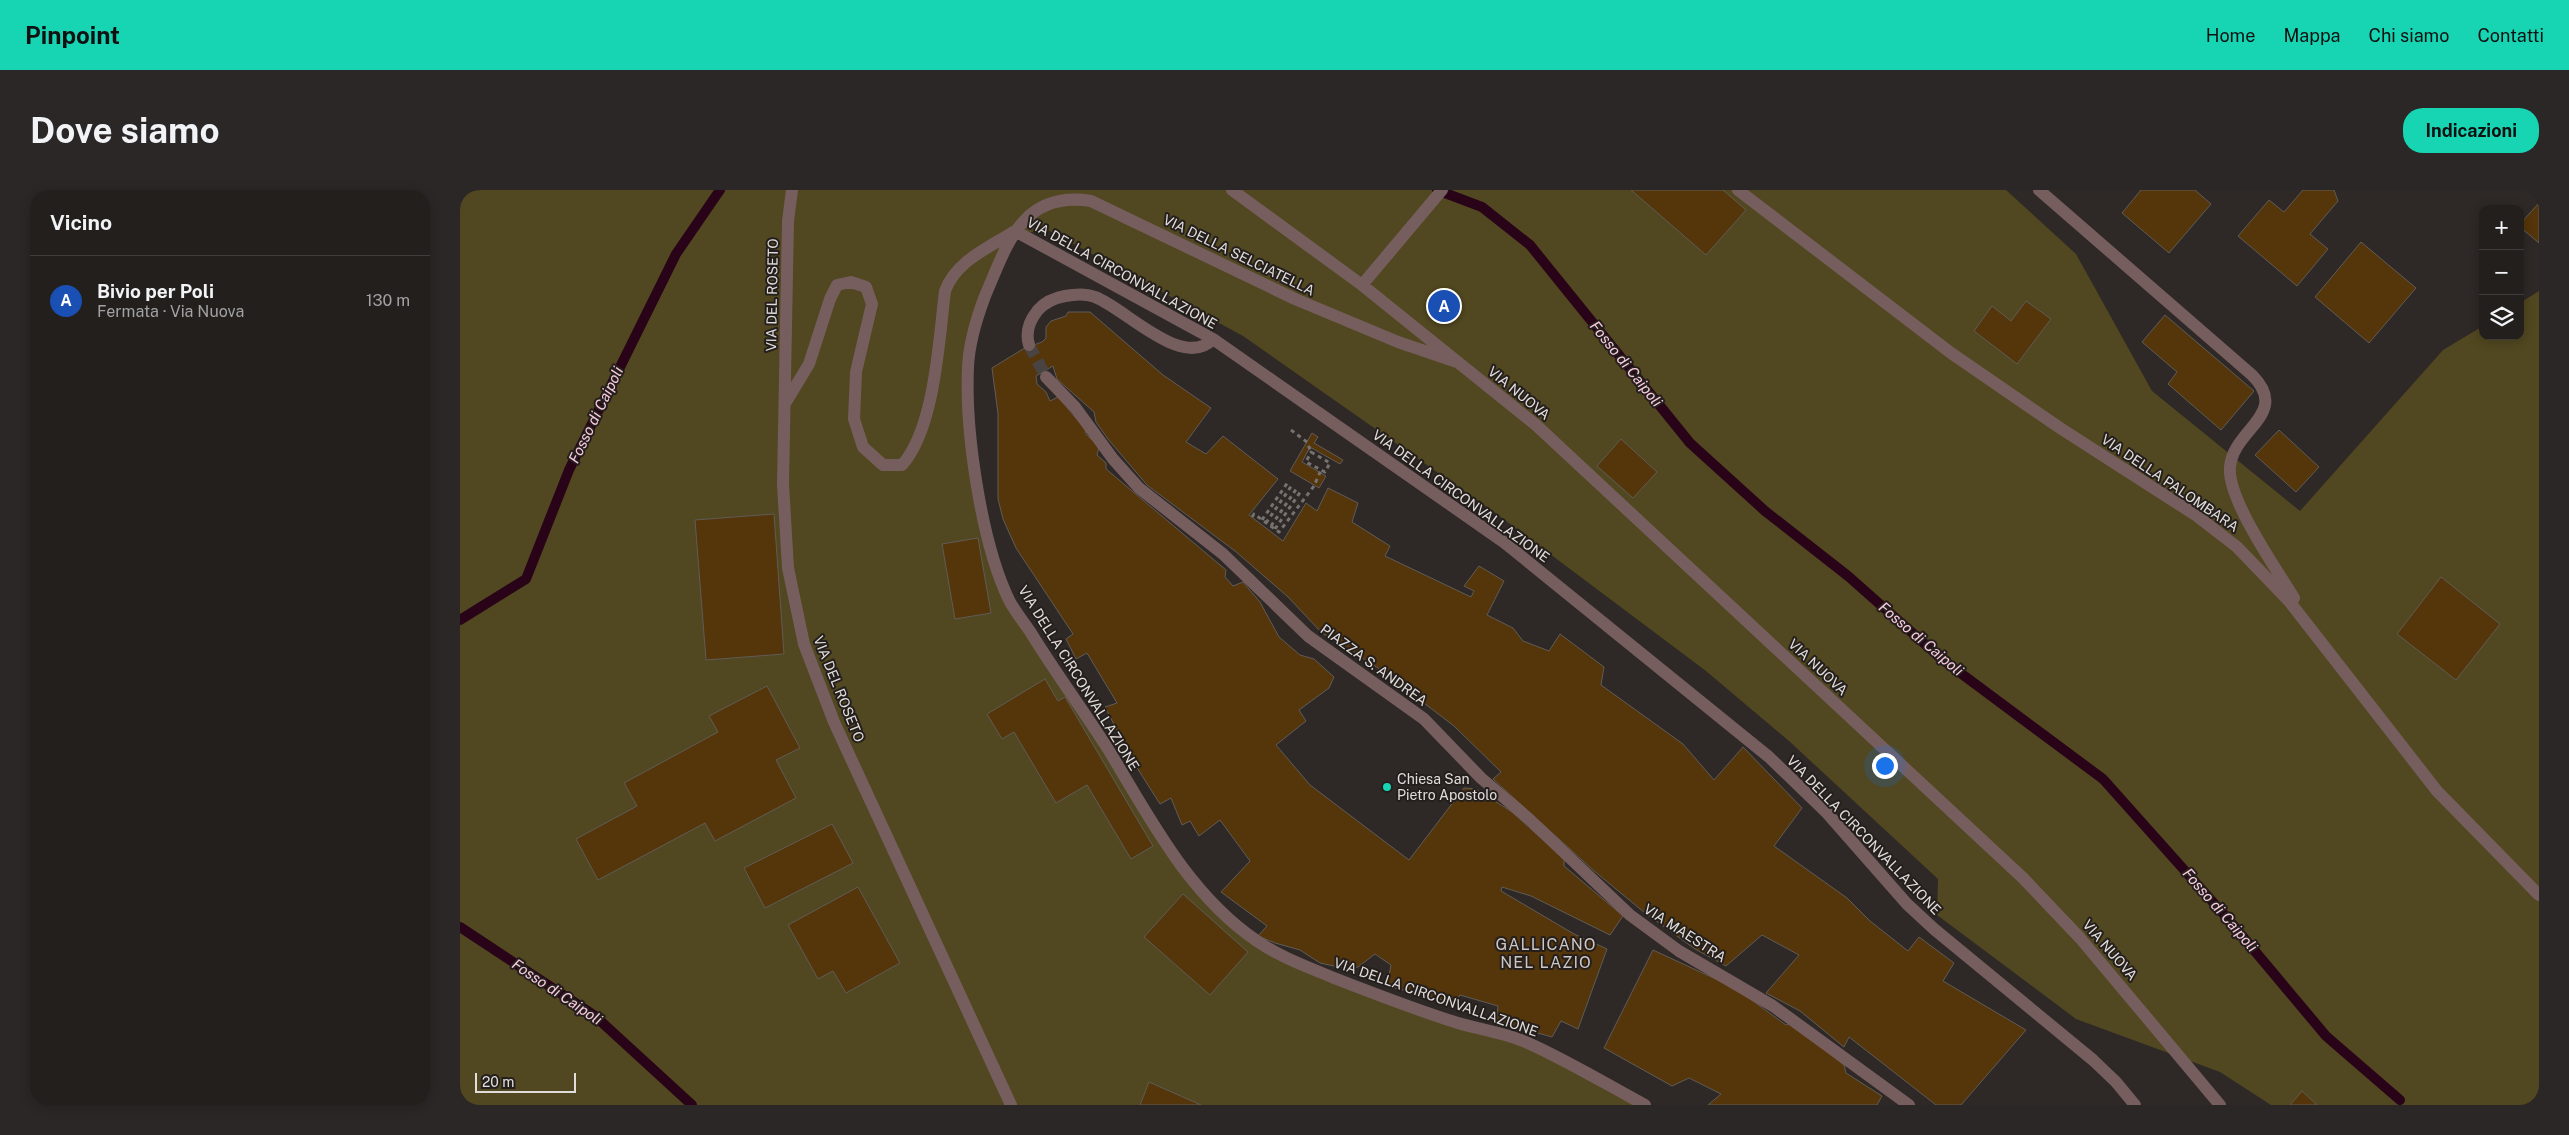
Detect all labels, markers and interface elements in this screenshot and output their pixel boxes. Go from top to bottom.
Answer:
text: Pinpoint [25,21,120,49]
text: Home [2206,25,2255,46]
text: Mappa [2283,25,2341,46]
text: Chi siamo [2369,25,2449,46]
text: Contatti [2477,25,2544,46]
button: Indicazioni [2403,108,2539,153]
text: Dove siamo [30,110,220,151]
map controls [2479,205,2524,340]
button: + [2479,205,2524,250]
text: Vicino [50,210,112,235]
street label: VIA DELLA SELCIATELLA [1161,211,1317,299]
street label: VIA DELLA CIRCONVALLAZIONE [1024,214,1220,332]
street label: VIA DEL ROSETO [763,238,781,352]
button: − [2479,250,2524,295]
text: Bivio per Poli [97,280,214,302]
pin: A [1428,287,1460,325]
text: A [60,291,72,310]
text: 130 m [366,291,410,310]
button: layers [2479,295,2524,340]
text: Fermata · Via Nuova [97,302,244,321]
water label: Fosso di Caipoli [1587,318,1666,410]
street label: VIA NUOVA [1485,363,1553,423]
water label: Fosso di Caipoli [565,364,626,466]
street label: VIA DELLA CIRCONVALLAZIONE [1369,426,1553,566]
street label: VIA DELLA PALOMBARA [2098,431,2242,535]
street label: VIA DELLA CIRCONVALLAZIONE [1015,583,1143,773]
water label: Fosso di Caipoli [1876,598,1967,679]
street label: PIAZZA S. ANDREA [1317,621,1431,709]
street label: VIA DEL ROSETO [810,634,868,744]
street label: VIA NUOVA [1785,636,1851,698]
street label: VIA DELLA CIRCONVALLAZIONE [1784,752,1944,918]
your location [1872,753,1898,779]
place label: Chiesa San Pietro Apostolo [1397,771,1497,803]
marker: Chiesa San Pietro Apostolo [1381,781,1393,793]
water label: Fosso di Caipoli [2179,864,2261,955]
street label: VIA MAESTRA [1641,900,1729,966]
street label: VIA NUOVA [2079,917,2141,984]
district label: GALLICANO NEL LAZIO [1495,935,1597,972]
street label: VIA DELLA CIRCONVALLAZIONE [1332,954,1540,1040]
water label: Fosso di Caipoli [509,955,606,1028]
scale bar [475,1070,576,1093]
text: 20 m [482,1074,514,1090]

